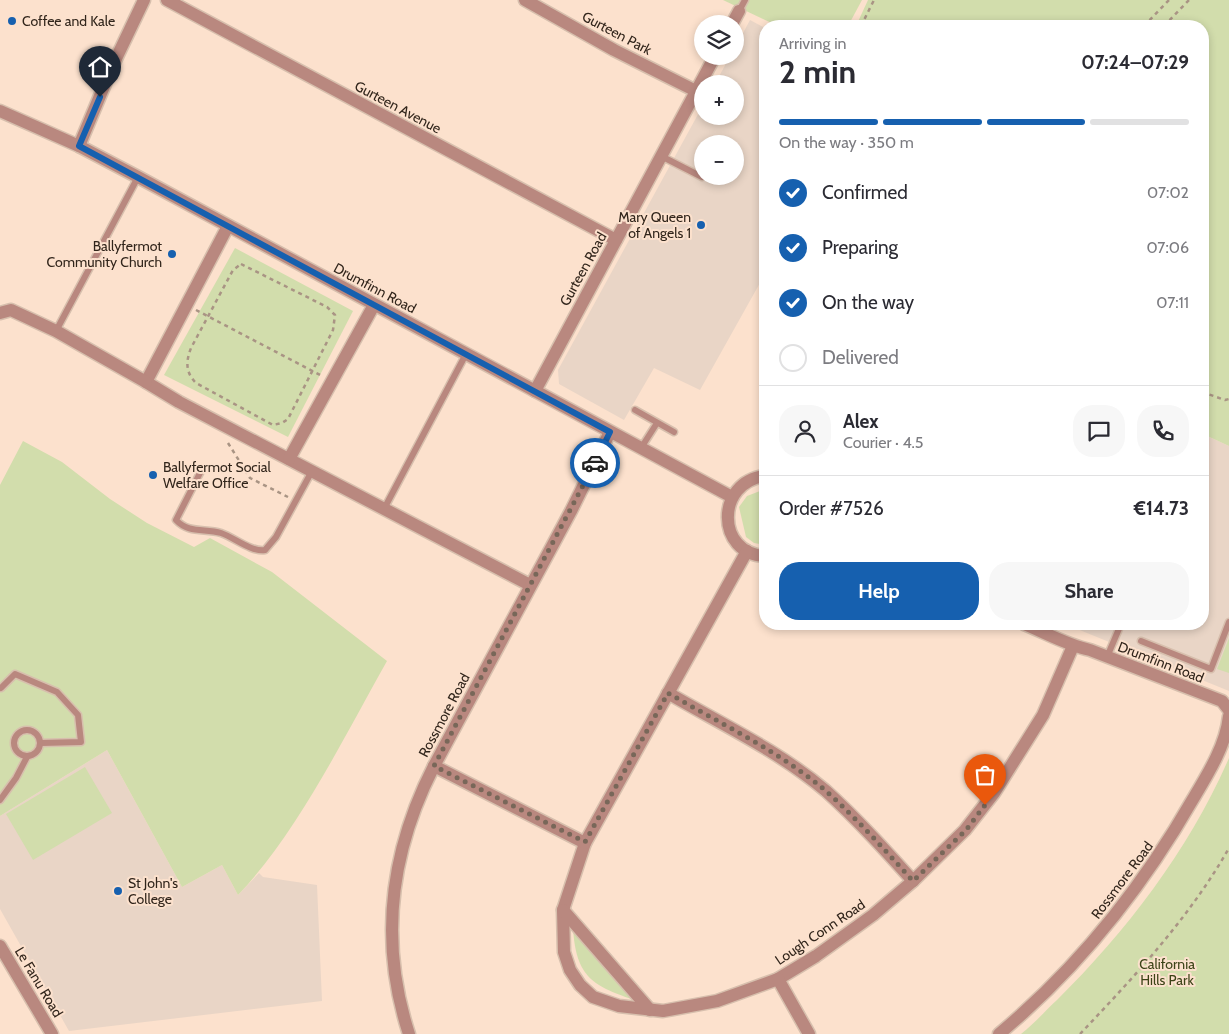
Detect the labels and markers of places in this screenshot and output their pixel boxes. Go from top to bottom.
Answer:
place label: Coffee and Kale [22,12,115,30]
marker: Coffee and Kale [6,15,18,27]
pin [79,46,121,97]
place label: Mary Queen of Angels 1 [618,208,691,242]
marker: Mary Queen of Angels 1 [695,219,707,231]
place label: Ballyfermot Community Church [47,237,162,271]
marker: Ballyfermot Community Church [166,248,178,260]
place label: Ballyfermot Social Welfare Office [163,458,271,492]
marker: Ballyfermot Social Welfare Office [147,469,159,481]
pin [964,754,1006,805]
place label: St John's College [128,874,178,908]
marker: St John's College [112,885,124,897]

